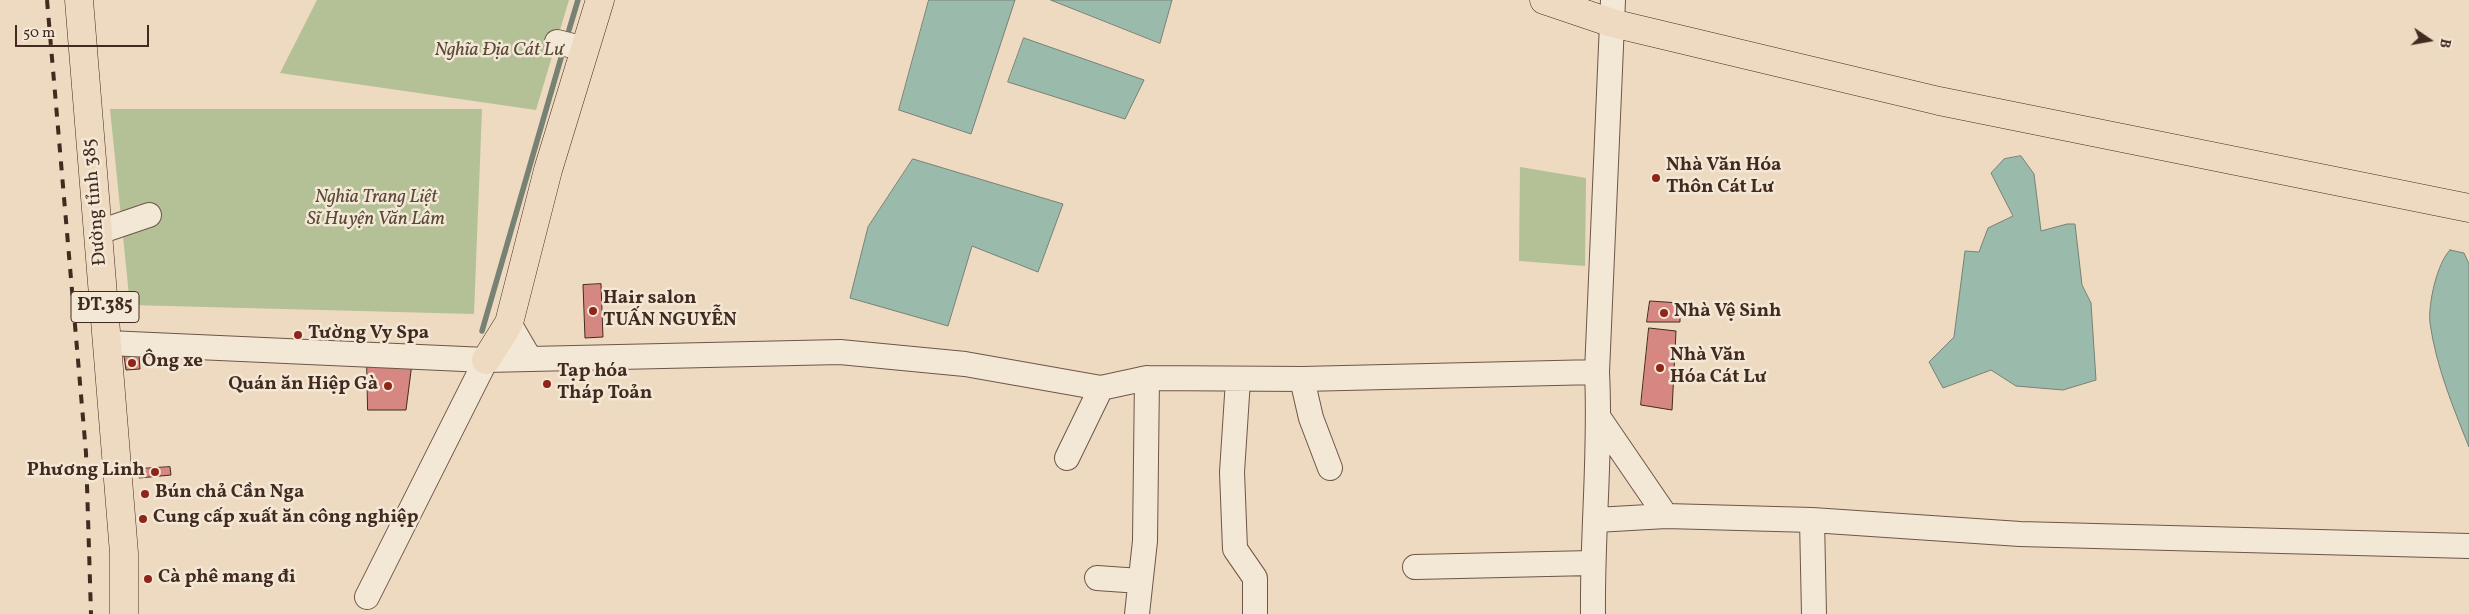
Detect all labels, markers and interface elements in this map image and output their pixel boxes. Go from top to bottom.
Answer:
scale bar [18,15,151,47]
north arrow [2404,15,2454,65]
text: 50 m [23,23,55,44]
text: B [2434,37,2454,50]
park label: Nghĩa Địa Cát Lư [434,41,564,63]
street label: Đường tỉnh 385 [79,137,113,267]
place label: Nhà Văn Hóa Thôn Cát Lư [1666,156,1781,200]
marker: Nhà Văn Hóa Thôn Cát Lư [1650,172,1662,184]
park label: Nghĩa Trang Liệt Sĩ Huyện Văn Lâm [307,188,445,232]
place label: Hair salon TUẤN NGUYỄN [603,289,737,333]
road number: ĐT.385 [71,292,139,322]
place label: Nhà Vệ Sinh [1674,302,1781,324]
marker: Hair salon TUẤN NGUYỄN [587,305,599,317]
marker: Nhà Vệ Sinh [1658,307,1670,319]
place label: Tường Vy Spa [308,324,429,346]
marker: Tường Vy Spa [292,329,304,341]
place label: Nhà Văn Hóa Cát Lư [1670,346,1767,390]
place label: Ông xe [142,352,203,374]
marker: Ông xe [126,357,138,369]
place label: Tạp hóa Tháp Toản [557,362,652,406]
marker: Nhà Văn Hóa Cát Lư [1654,362,1666,374]
place label: Quán ăn Hiệp Gà [228,375,378,397]
marker: Tạp hóa Tháp Toản [541,378,553,390]
marker: Quán ăn Hiệp Gà [382,380,394,392]
place label: Phương Linh [27,461,145,483]
marker: Phương Linh [149,466,161,478]
place label: Bún chả Cần Nga [155,483,304,505]
marker: Bún chả Cần Nga [139,488,151,500]
place label: Cung cấp xuất ăn công nghiệp [153,508,419,530]
marker: Cung cấp xuất ăn công nghiệp [137,513,149,525]
place label: Cà phê mang đi [158,568,296,590]
marker: Cà phê mang đi [142,573,154,585]

